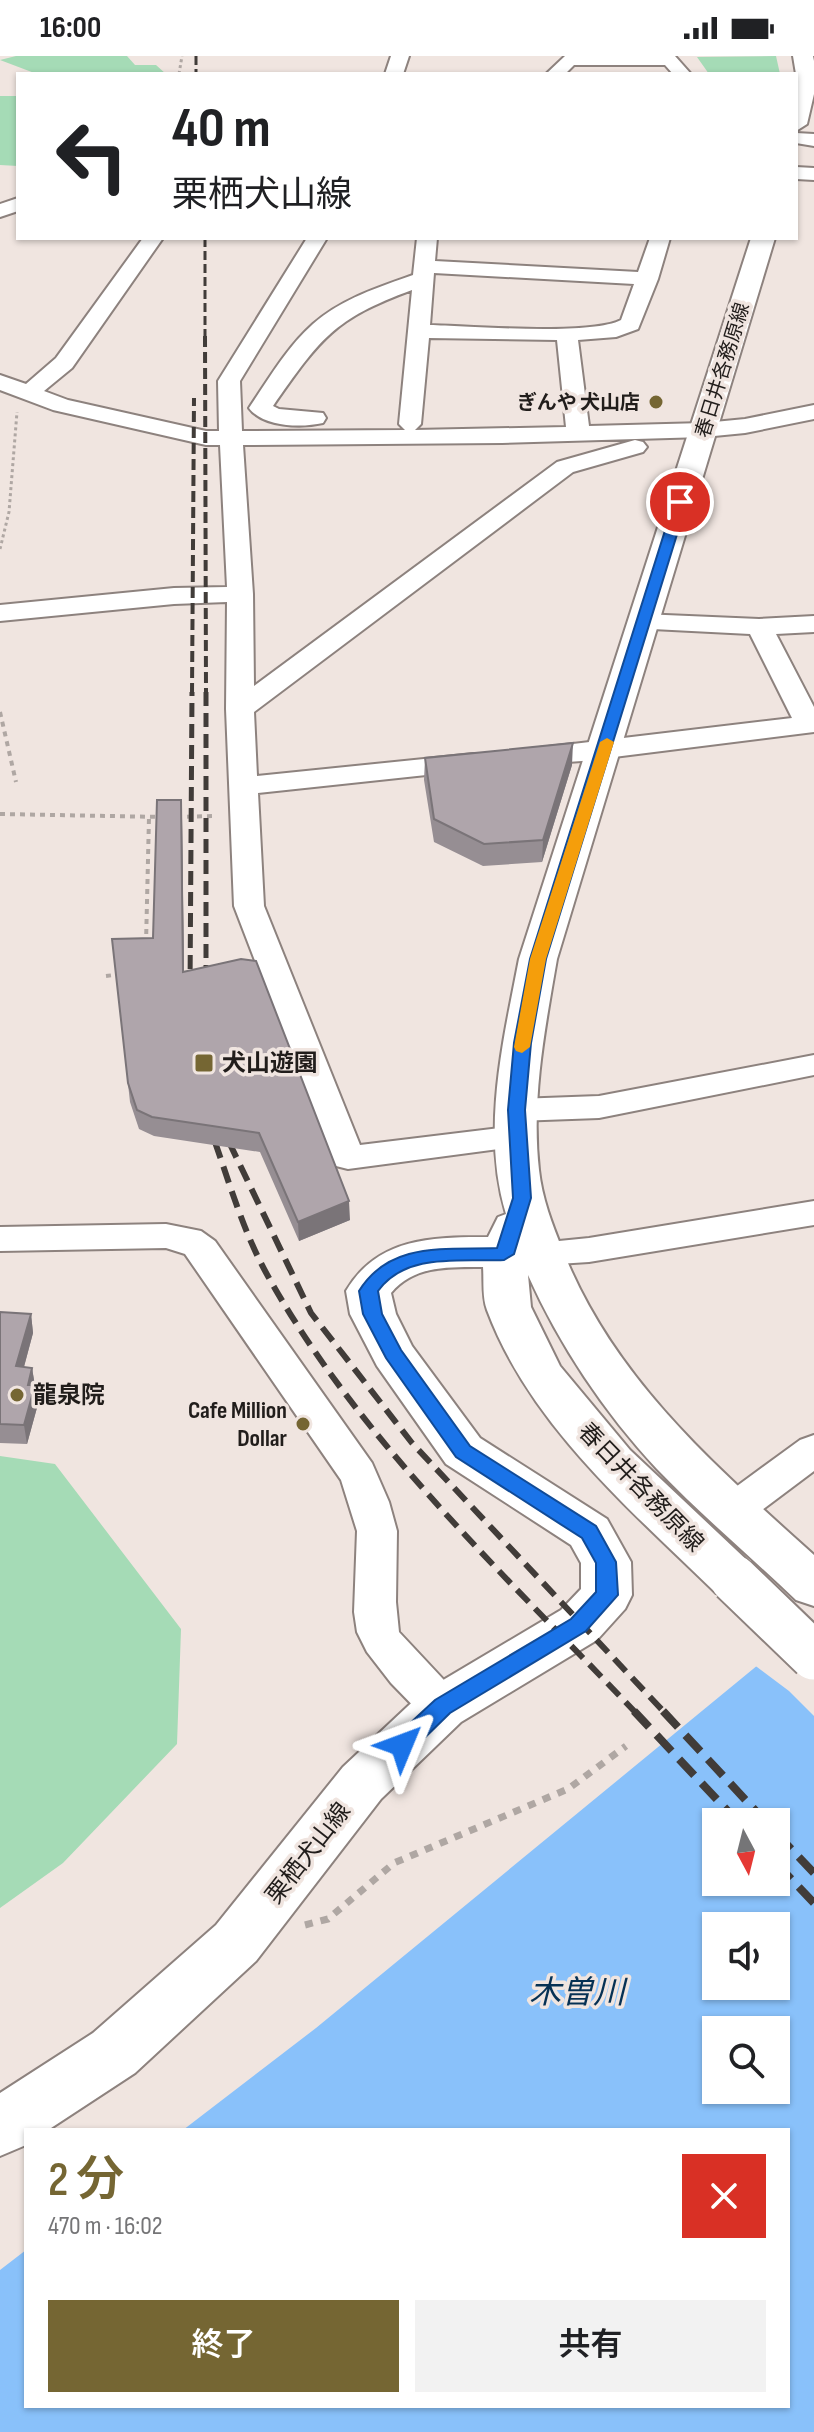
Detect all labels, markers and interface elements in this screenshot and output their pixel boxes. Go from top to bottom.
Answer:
text: 16:00 [40,10,101,46]
text: 40 m [172,96,271,163]
icon: left [40,104,144,208]
text: 栗栖犬山線 [172,174,352,217]
street label: 春日井各務原線 [691,300,755,441]
place label: ぎんや 犬山店 [517,391,640,415]
marker: ぎんや 犬山店 [647,393,665,411]
pin [646,468,714,536]
icon: arrive [658,480,702,524]
place label: 犬山遊園 [222,1049,318,1078]
marker: 犬山遊園 [193,1052,215,1074]
place label: 龍泉院 [33,1381,105,1410]
marker: 龍泉院 [8,1386,26,1404]
place label: Cafe Million Dollar [188,1396,288,1453]
marker: Cafe Million Dollar [294,1415,312,1433]
street label: 春日井各務原線 [572,1417,709,1558]
position arrow [360,1703,444,1787]
street label: 栗栖犬山線 [260,1797,357,1910]
north arrow [702,1808,790,1896]
map controls [702,1808,790,2104]
button: sound [702,1912,790,2000]
water label: 木曽川 [529,1974,628,2013]
button: search [702,2016,790,2104]
text: 2 分 [48,2152,124,2209]
button: close [682,2154,766,2238]
text: 470 m · 16:02 [48,2211,163,2242]
button: 終了 [48,2300,399,2392]
button: 共有 [415,2300,766,2392]

